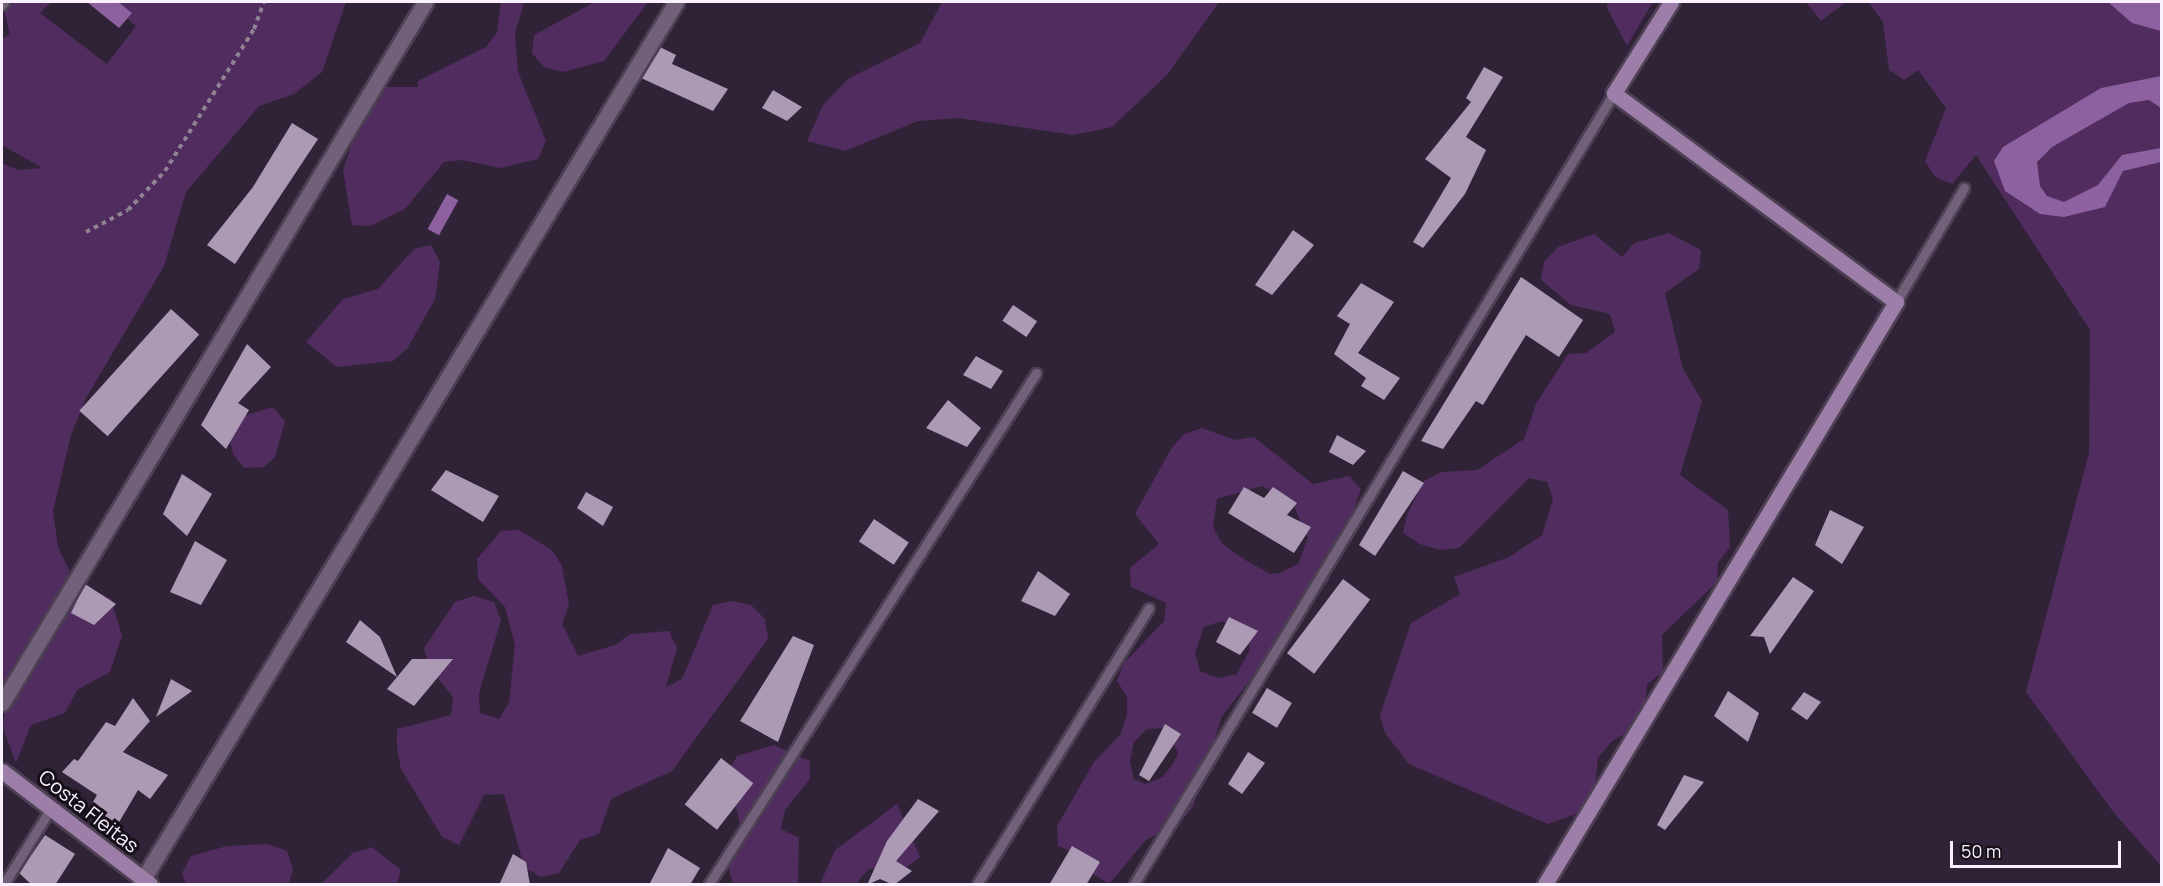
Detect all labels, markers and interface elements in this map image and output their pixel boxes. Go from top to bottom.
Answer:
street label: Costa Fleitas [34,764,144,858]
scale bar [1953,829,2124,867]
text: 50 m [1961,839,2001,863]

